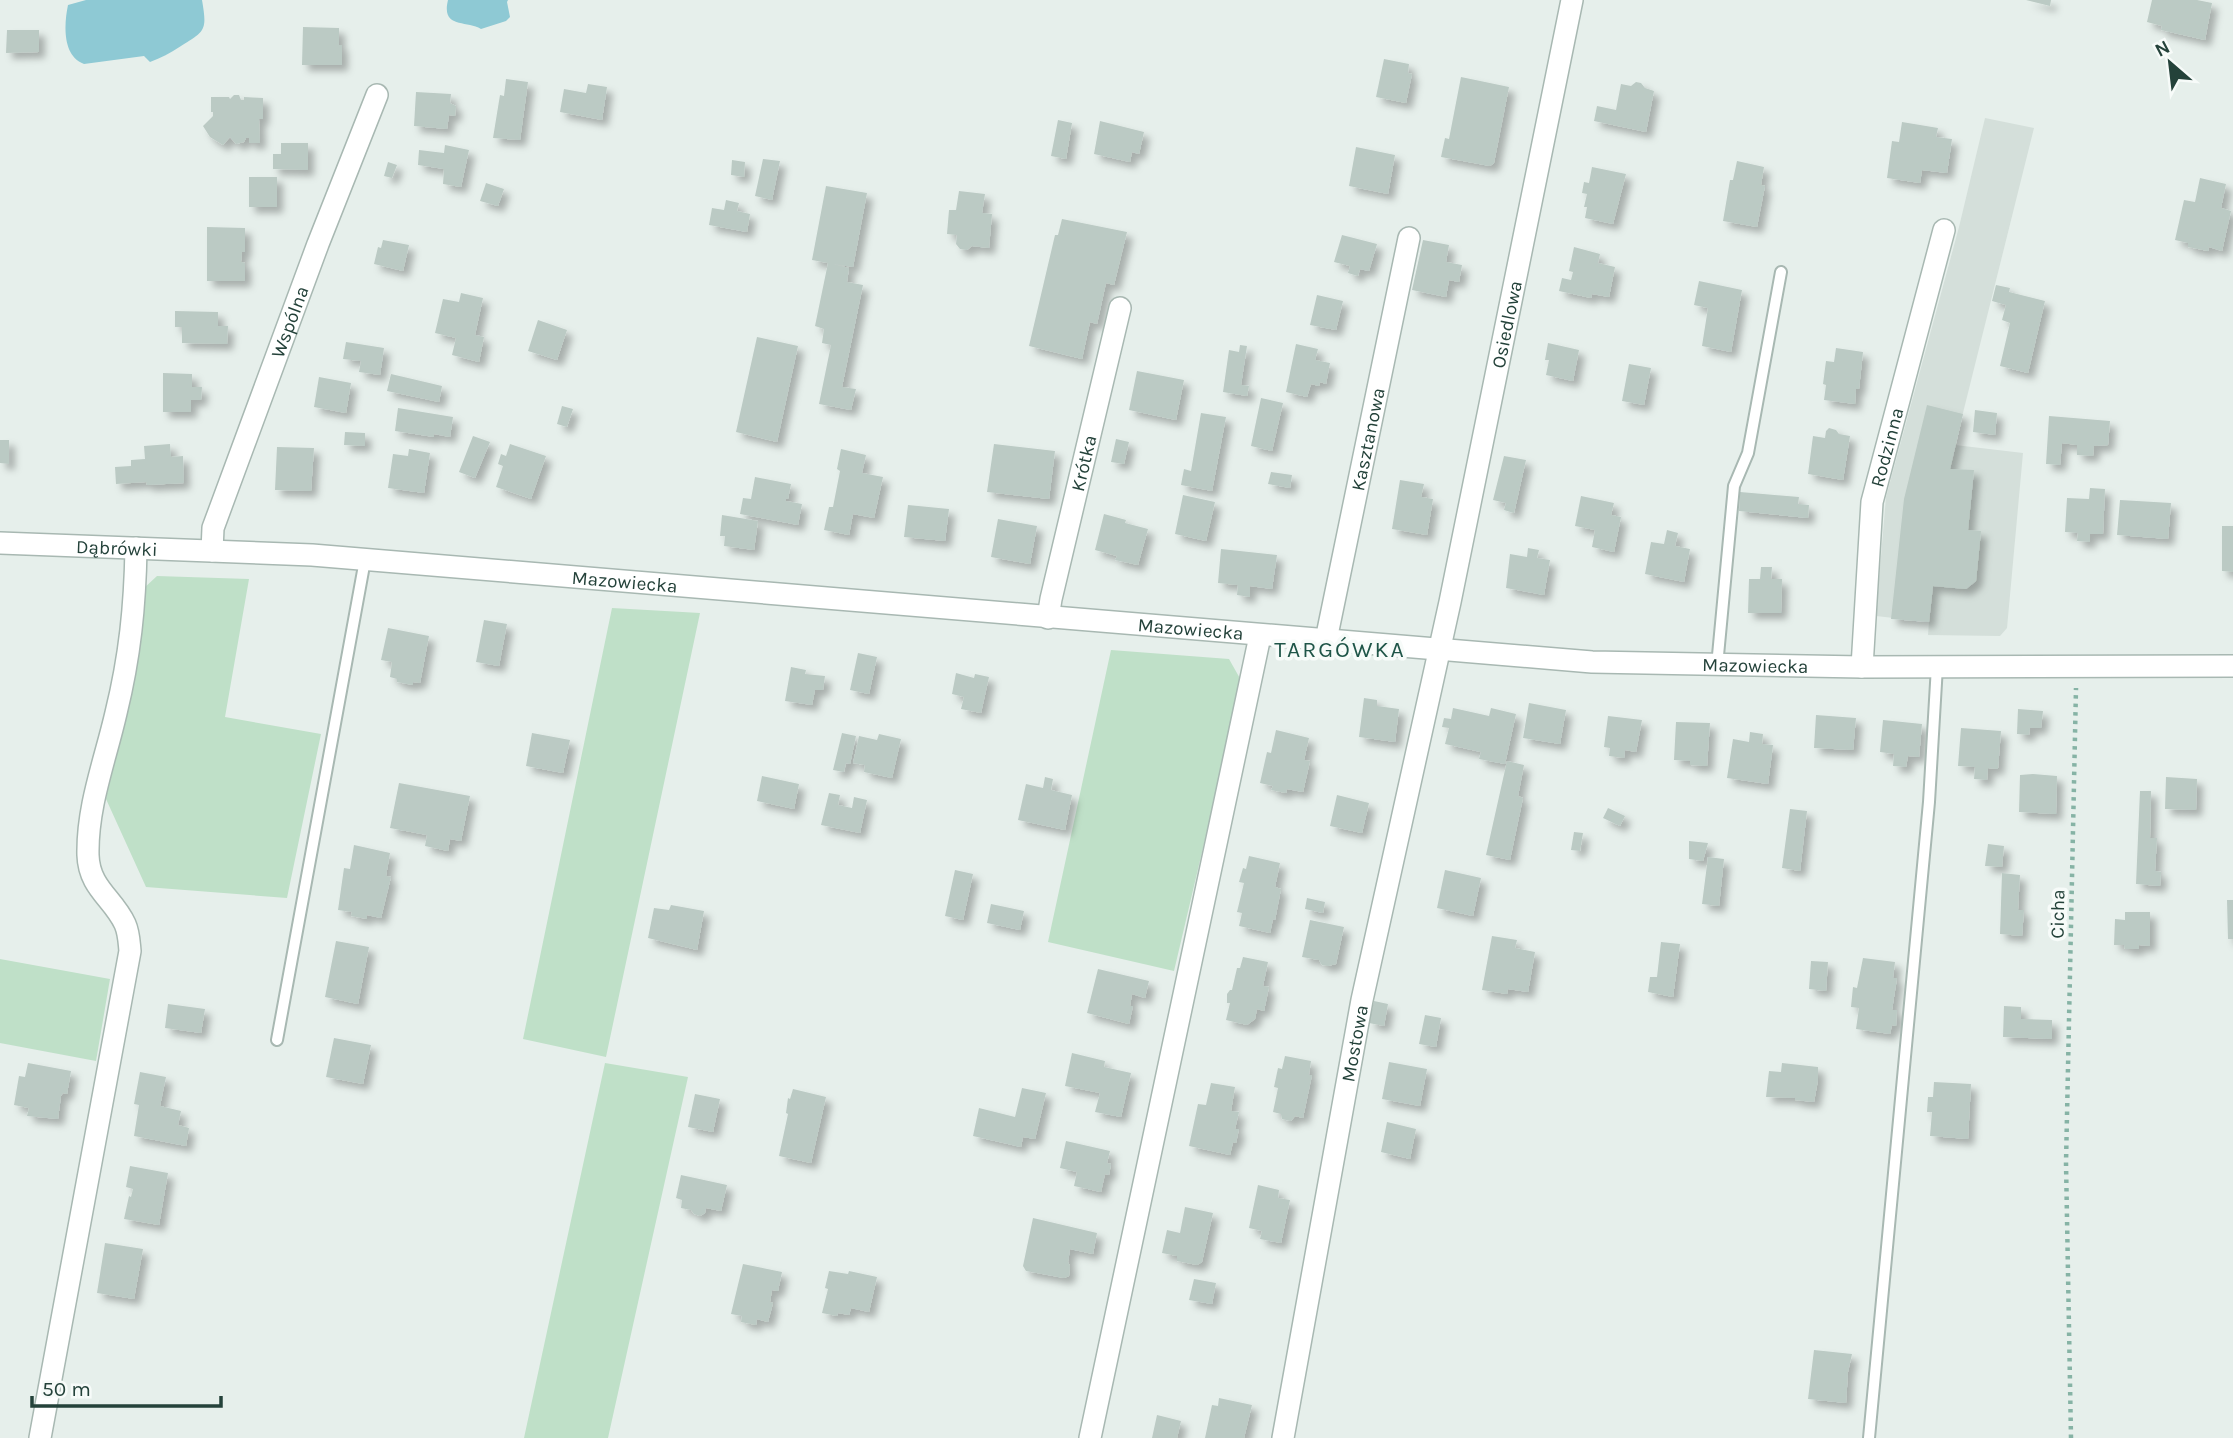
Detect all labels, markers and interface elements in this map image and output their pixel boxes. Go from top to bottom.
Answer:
north arrow [2135,28,2205,98]
text: N [2151,36,2174,62]
street label: Osiedlowa [1488,279,1527,370]
street label: Wspólna [267,283,314,361]
street label: Kasztanowa [1347,386,1390,493]
street label: Rodzinna [1866,405,1909,490]
street label: Krótka [1067,433,1102,494]
street label: Dąbrówki [76,536,158,561]
street label: Mazowiecka [571,567,678,598]
street label: Mazowiecka [1137,614,1244,645]
district label: TARGÓWKA [1274,636,1406,663]
street label: Mazowiecka [1702,654,1809,678]
street label: Cicha [2047,889,2069,939]
street label: Mostowa [1337,1003,1373,1084]
scale bar [32,1364,220,1408]
text: 50 m [42,1377,91,1401]

